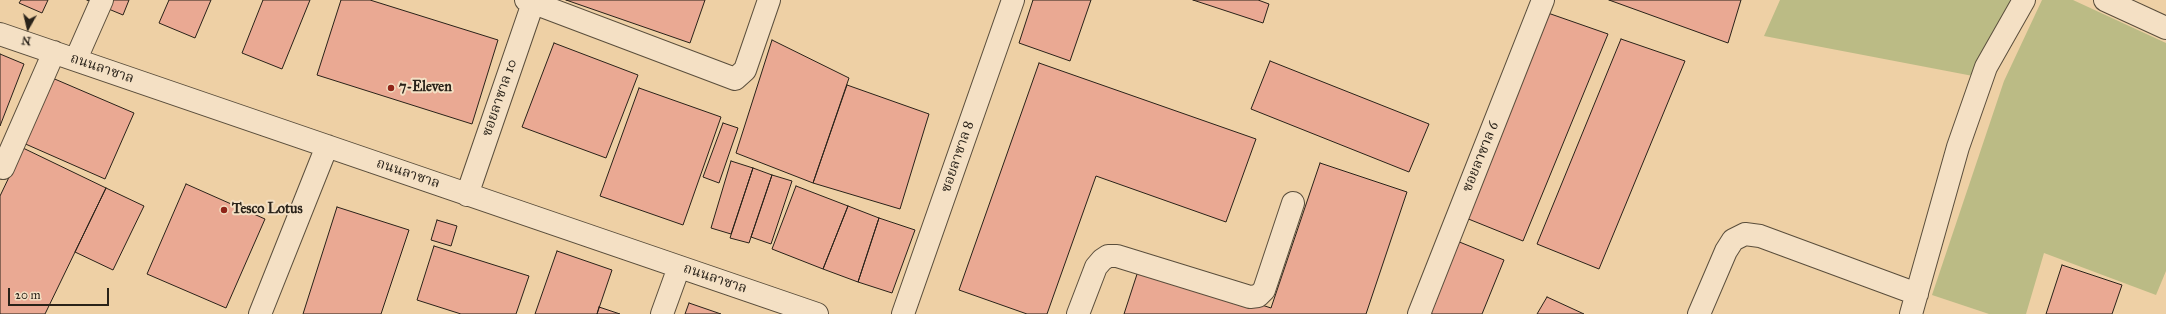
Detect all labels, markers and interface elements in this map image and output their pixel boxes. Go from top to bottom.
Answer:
north arrow [8,8,48,48]
text: N [21,33,32,47]
street label: ถนนลาซาล [68,50,136,88]
street label: ซอยลาซาล 10 [479,57,521,139]
place label: 7-Eleven [399,80,452,96]
marker: 7-Eleven [386,83,396,93]
street label: ซอยลาซาล 8 [938,119,978,195]
street label: ซอยลาซาล 6 [1459,119,1503,195]
street label: ถนนลาซาล [374,155,442,193]
place label: Tesco Lotus [232,202,303,218]
marker: Tesco Lotus [219,205,229,215]
street label: ถนนลาซาล [681,260,749,298]
scale bar [10,280,111,306]
text: 20 m [15,288,41,302]

